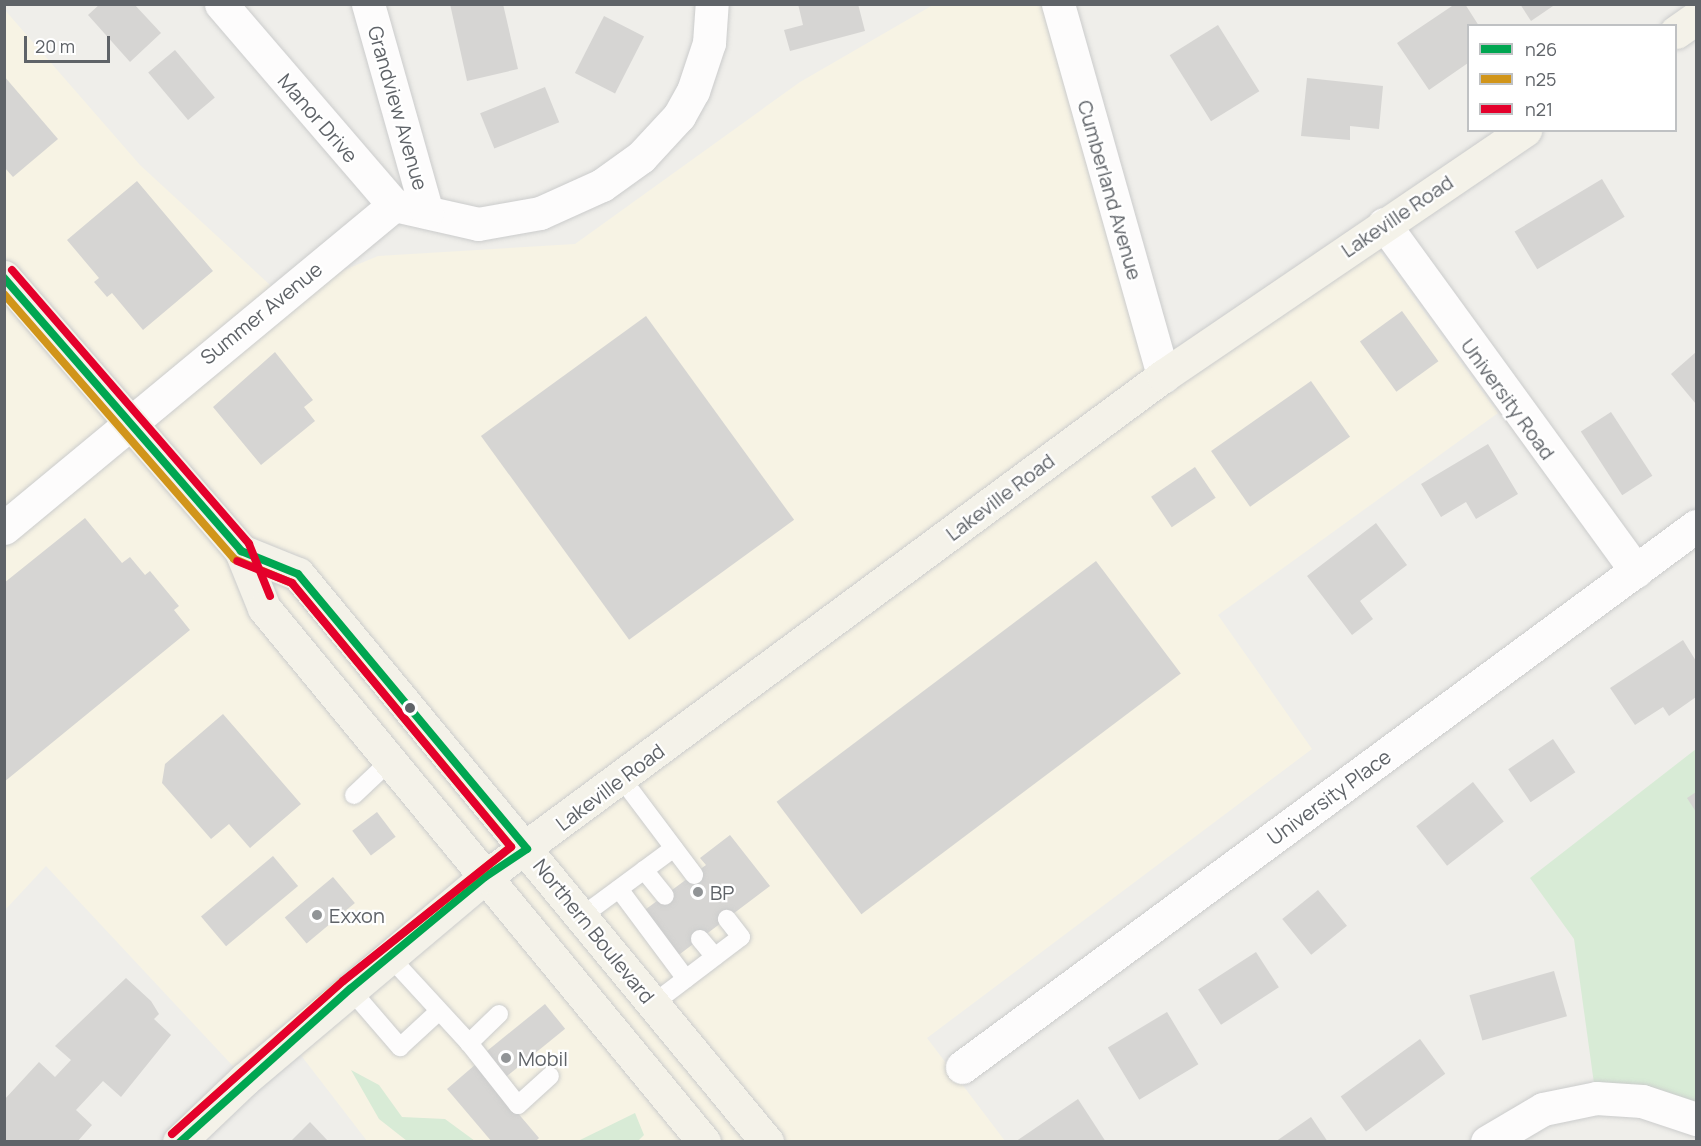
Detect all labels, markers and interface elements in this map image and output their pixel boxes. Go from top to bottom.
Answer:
street label: Grandview Avenue [363,23,433,193]
scale bar [27,24,112,62]
legend [1467,24,1677,132]
text: 20 m [35,34,75,58]
text: n26 [1525,37,1557,61]
text: n25 [1525,67,1556,91]
street label: Manor Drive [273,69,363,167]
street label: Cumberland Avenue [1073,97,1147,283]
text: n21 [1525,97,1553,121]
street label: Lakeville Road [1337,170,1457,262]
street label: Summer Avenue [195,257,327,369]
street label: University Road [1456,334,1560,464]
street label: Lakeville Road [941,448,1059,546]
unlabelled marker [404,702,416,714]
street label: Lakeville Road [551,738,669,836]
street label: University Place [1263,744,1395,850]
street label: Northern Boulevard [528,854,660,1008]
place label: BP [710,880,734,904]
marker: BP [691,885,705,899]
place label: Exxon [329,903,385,927]
marker: Exxon [310,908,324,922]
place label: Mobil [518,1046,568,1070]
marker: Mobil [499,1051,513,1065]

